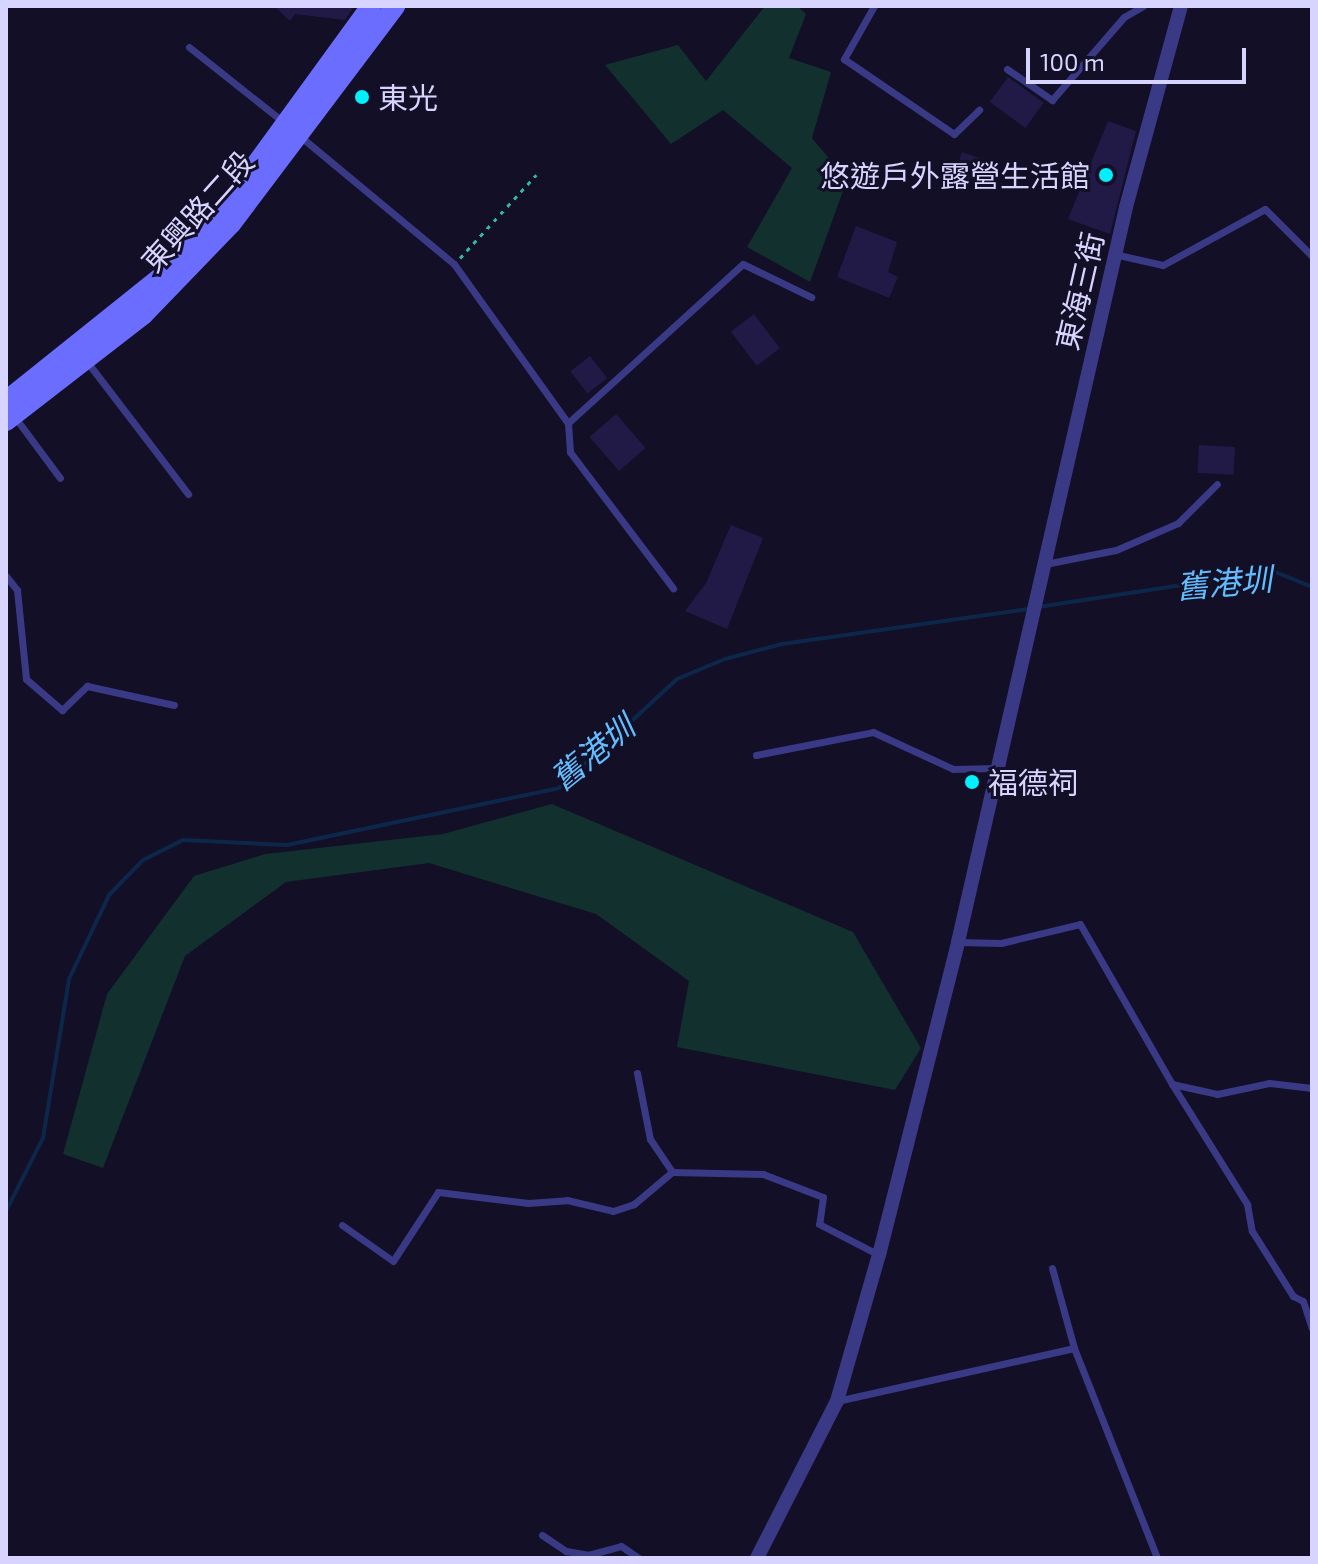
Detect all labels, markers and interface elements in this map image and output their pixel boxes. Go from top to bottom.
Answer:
scale bar [1030,32,1250,82]
text: 100 m [1040,47,1105,76]
place label: 東光 [378,79,438,115]
marker: 東光 [353,88,371,106]
street label: 東興路二段 [133,143,261,279]
place label: 悠遊戶外露營生活館 [820,157,1090,193]
marker: 悠遊戶外露營生活館 [1097,166,1115,184]
street label: 東海三街 [1048,228,1110,354]
water label: 舊港圳 [1175,559,1273,605]
water label: 舊港圳 [543,707,641,797]
place label: 福德祠 [988,764,1078,800]
marker: 福德祠 [963,773,981,791]

